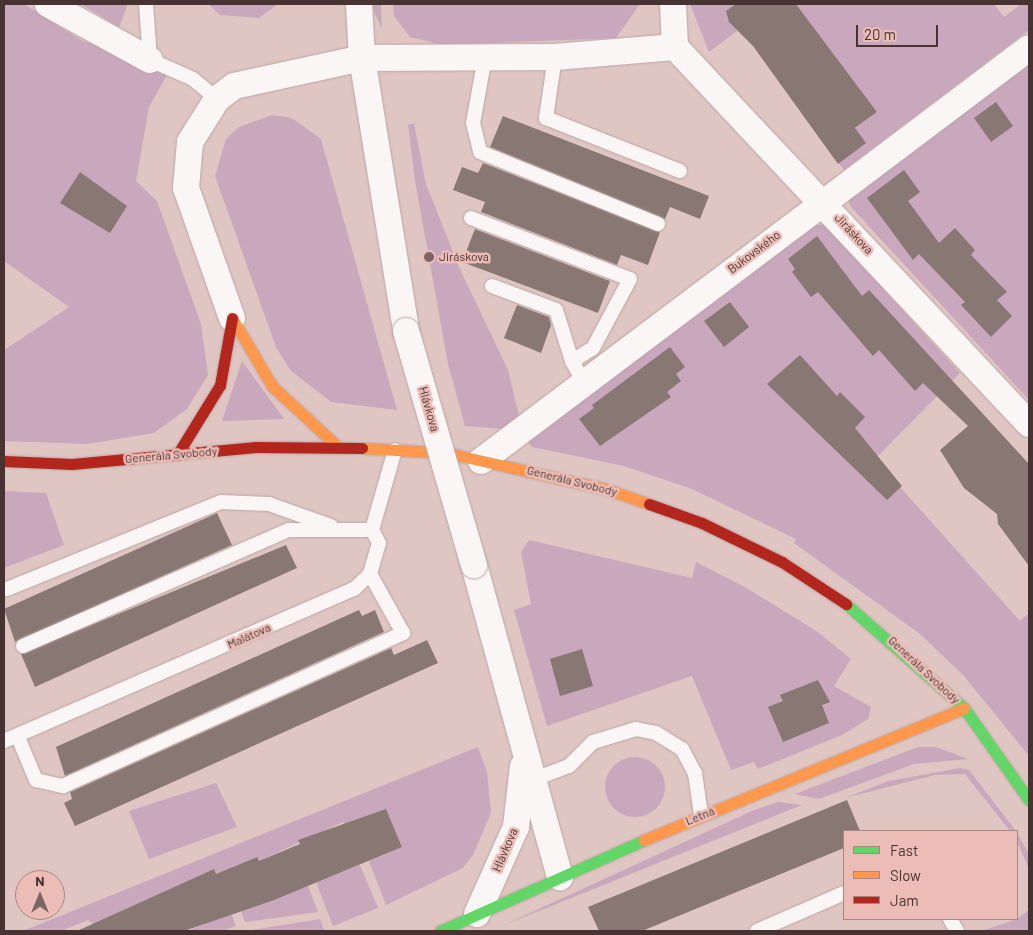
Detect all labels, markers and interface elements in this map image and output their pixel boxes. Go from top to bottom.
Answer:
scale bar [858,15,940,47]
text: 20 m [864,25,896,43]
street label: Jiráskova [832,211,876,257]
street label: Bukovského [725,228,783,276]
place label: Jiráskova [439,250,489,264]
marker: Jiráskova [423,251,435,263]
street label: Hlávkova [416,385,442,433]
street label: Generála Svobody [124,444,218,466]
street label: Generála Svobody [525,463,619,499]
street label: Malátova [225,620,273,652]
street label: Generála Svobody [885,633,963,707]
street label: Letná [683,804,717,828]
street label: Hlávkova [489,826,521,874]
legend [843,830,1018,920]
text: Fast [890,841,918,859]
text: Slow [890,866,921,884]
north arrow [15,870,65,920]
text: N [35,872,45,889]
text: Jam [890,891,919,909]

